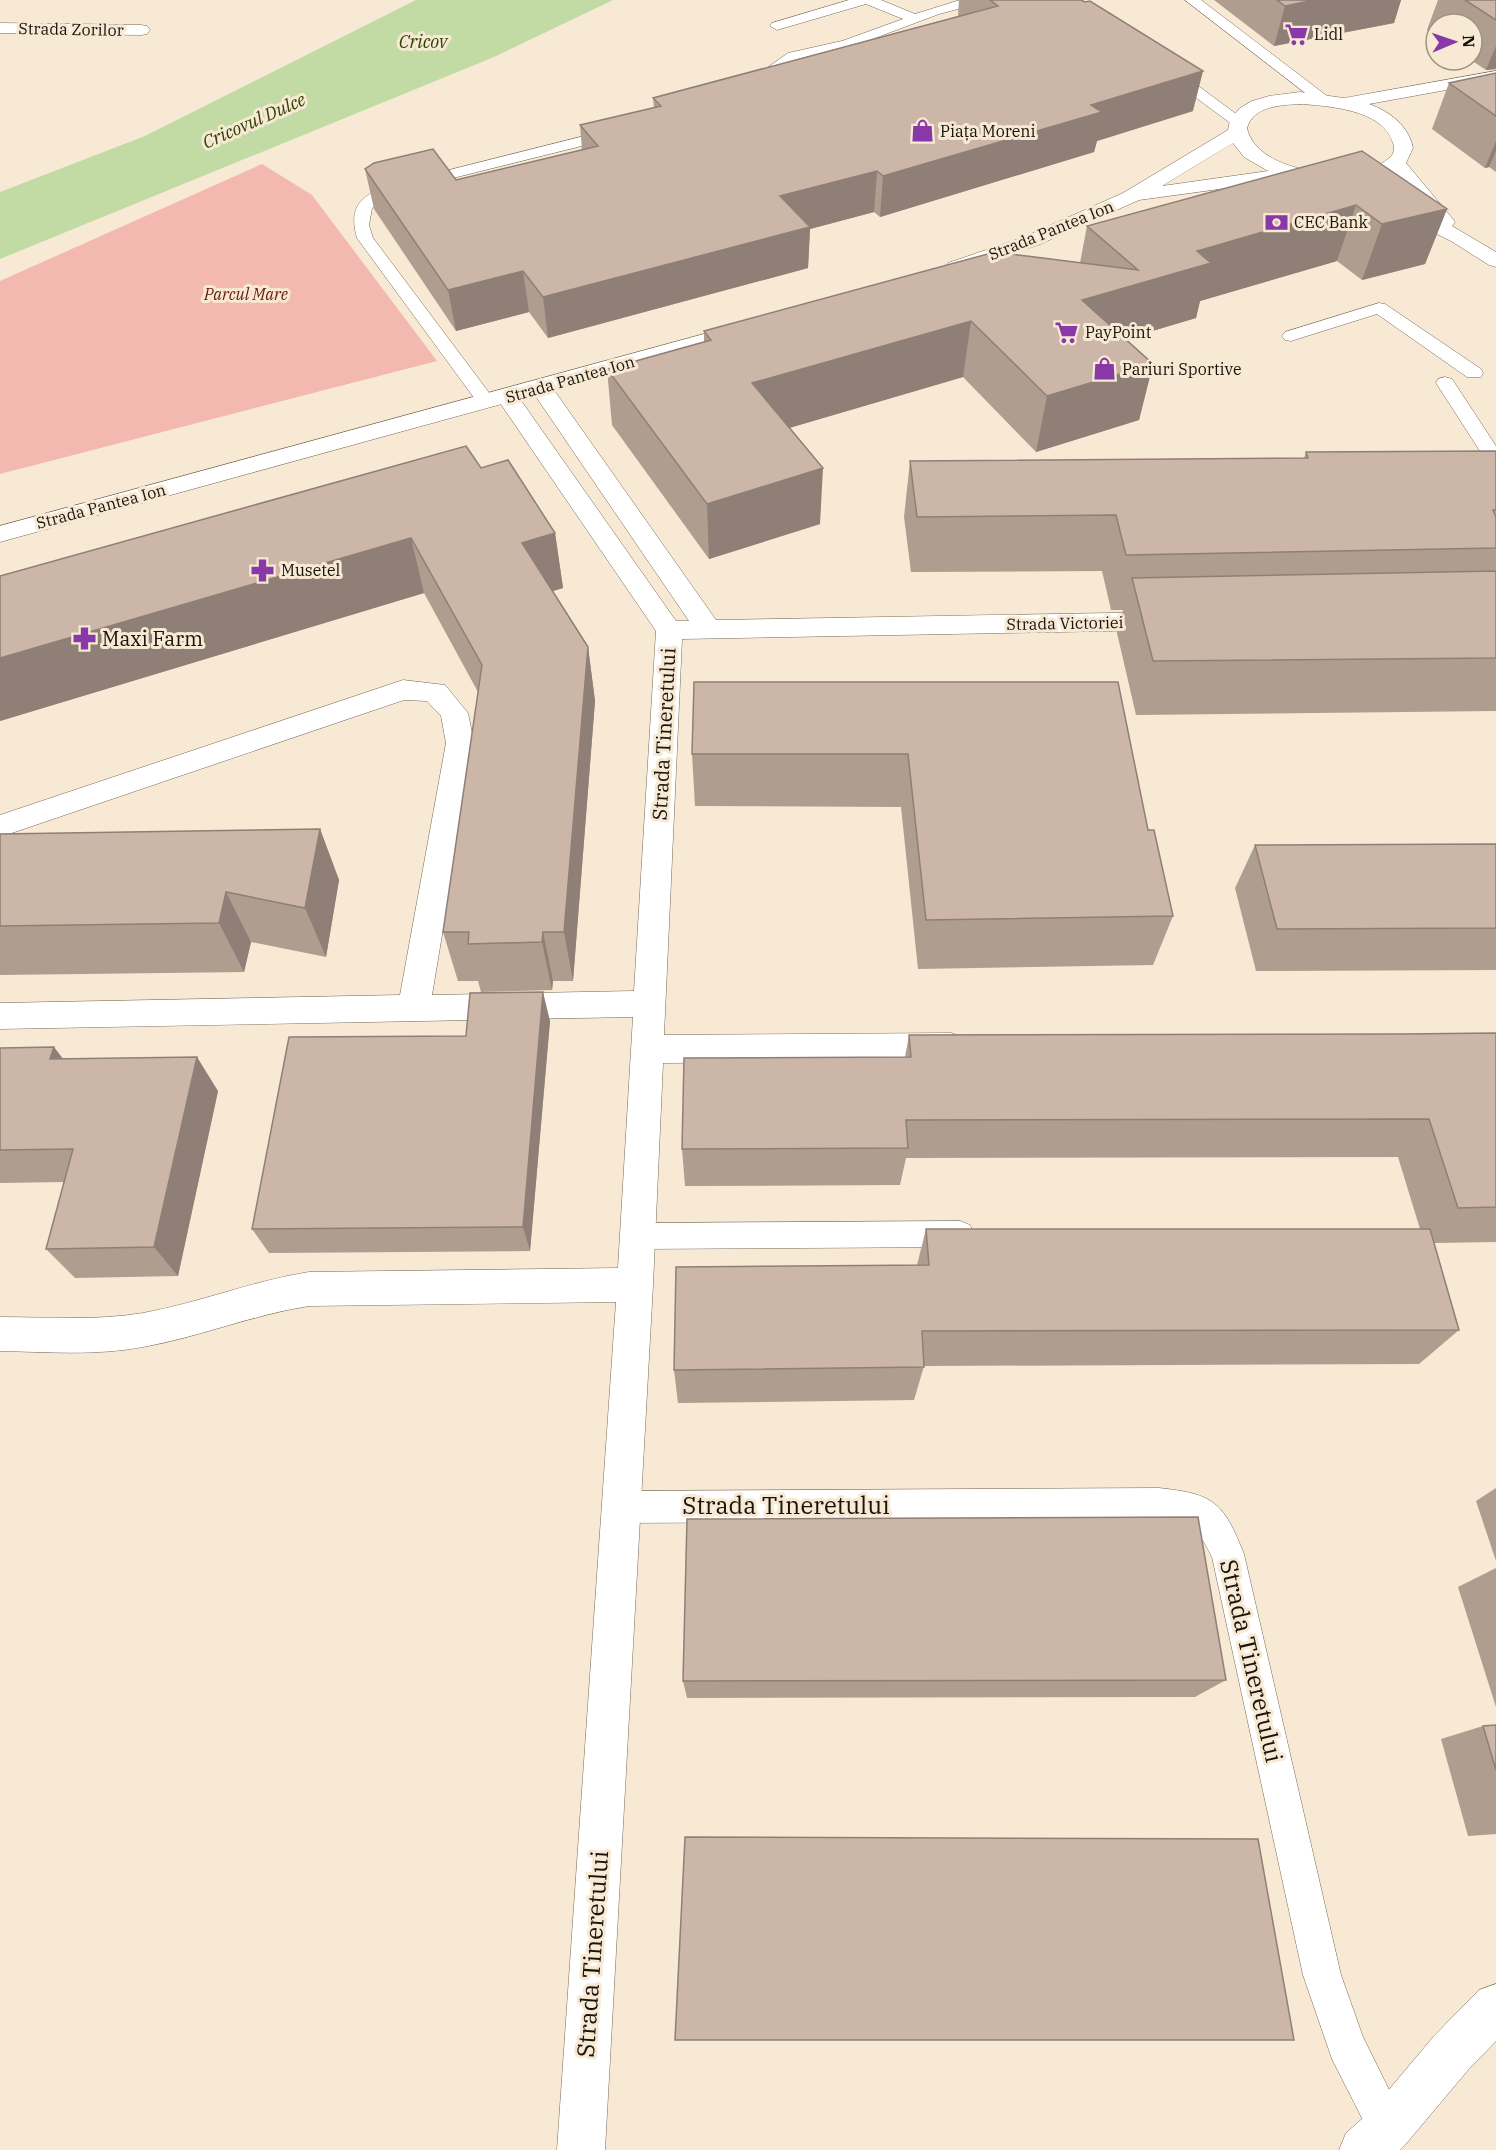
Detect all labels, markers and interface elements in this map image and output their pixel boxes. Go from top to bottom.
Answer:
north arrow [1424,12,1484,72]
street label: Strada Zorilor [18,18,124,40]
supermarket icon: Lidl [1283,21,1309,47]
place label: Lidl [1314,24,1343,44]
water label: Cricov [399,30,449,53]
text: N [1459,35,1479,48]
water label: Cricovul Dulce [199,88,309,153]
shop icon: Piața Moreni [909,118,935,144]
place label: Piața Moreni [940,121,1036,141]
street label: Strada Pantea Ion [985,196,1117,264]
bank icon: CEC Bank [1263,209,1289,235]
place label: CEC Bank [1294,212,1368,232]
park label: Parcul Mare [203,284,288,304]
supermarket icon: PayPoint [1054,319,1080,345]
place label: PayPoint [1085,322,1152,342]
street label: Strada Pantea Ion [503,351,637,407]
shop icon: Pariuri Sportive [1091,356,1117,382]
place label: Pariuri Sportive [1122,359,1242,379]
street label: Strada Pantea Ion [34,479,168,533]
pharmacy icon: Musetel [250,557,276,583]
place label: Musetel [281,560,340,580]
street label: Strada Victoriei [1006,612,1124,634]
place label: Maxi Farm [102,625,203,652]
pharmacy icon: Maxi Farm [71,626,97,652]
street label: Strada Tineretului [645,647,682,821]
street label: Strada Tineretului [682,1489,890,1521]
street label: Strada Tineretului [1213,1556,1291,1765]
street label: Strada Tineretului [569,1849,615,2059]

